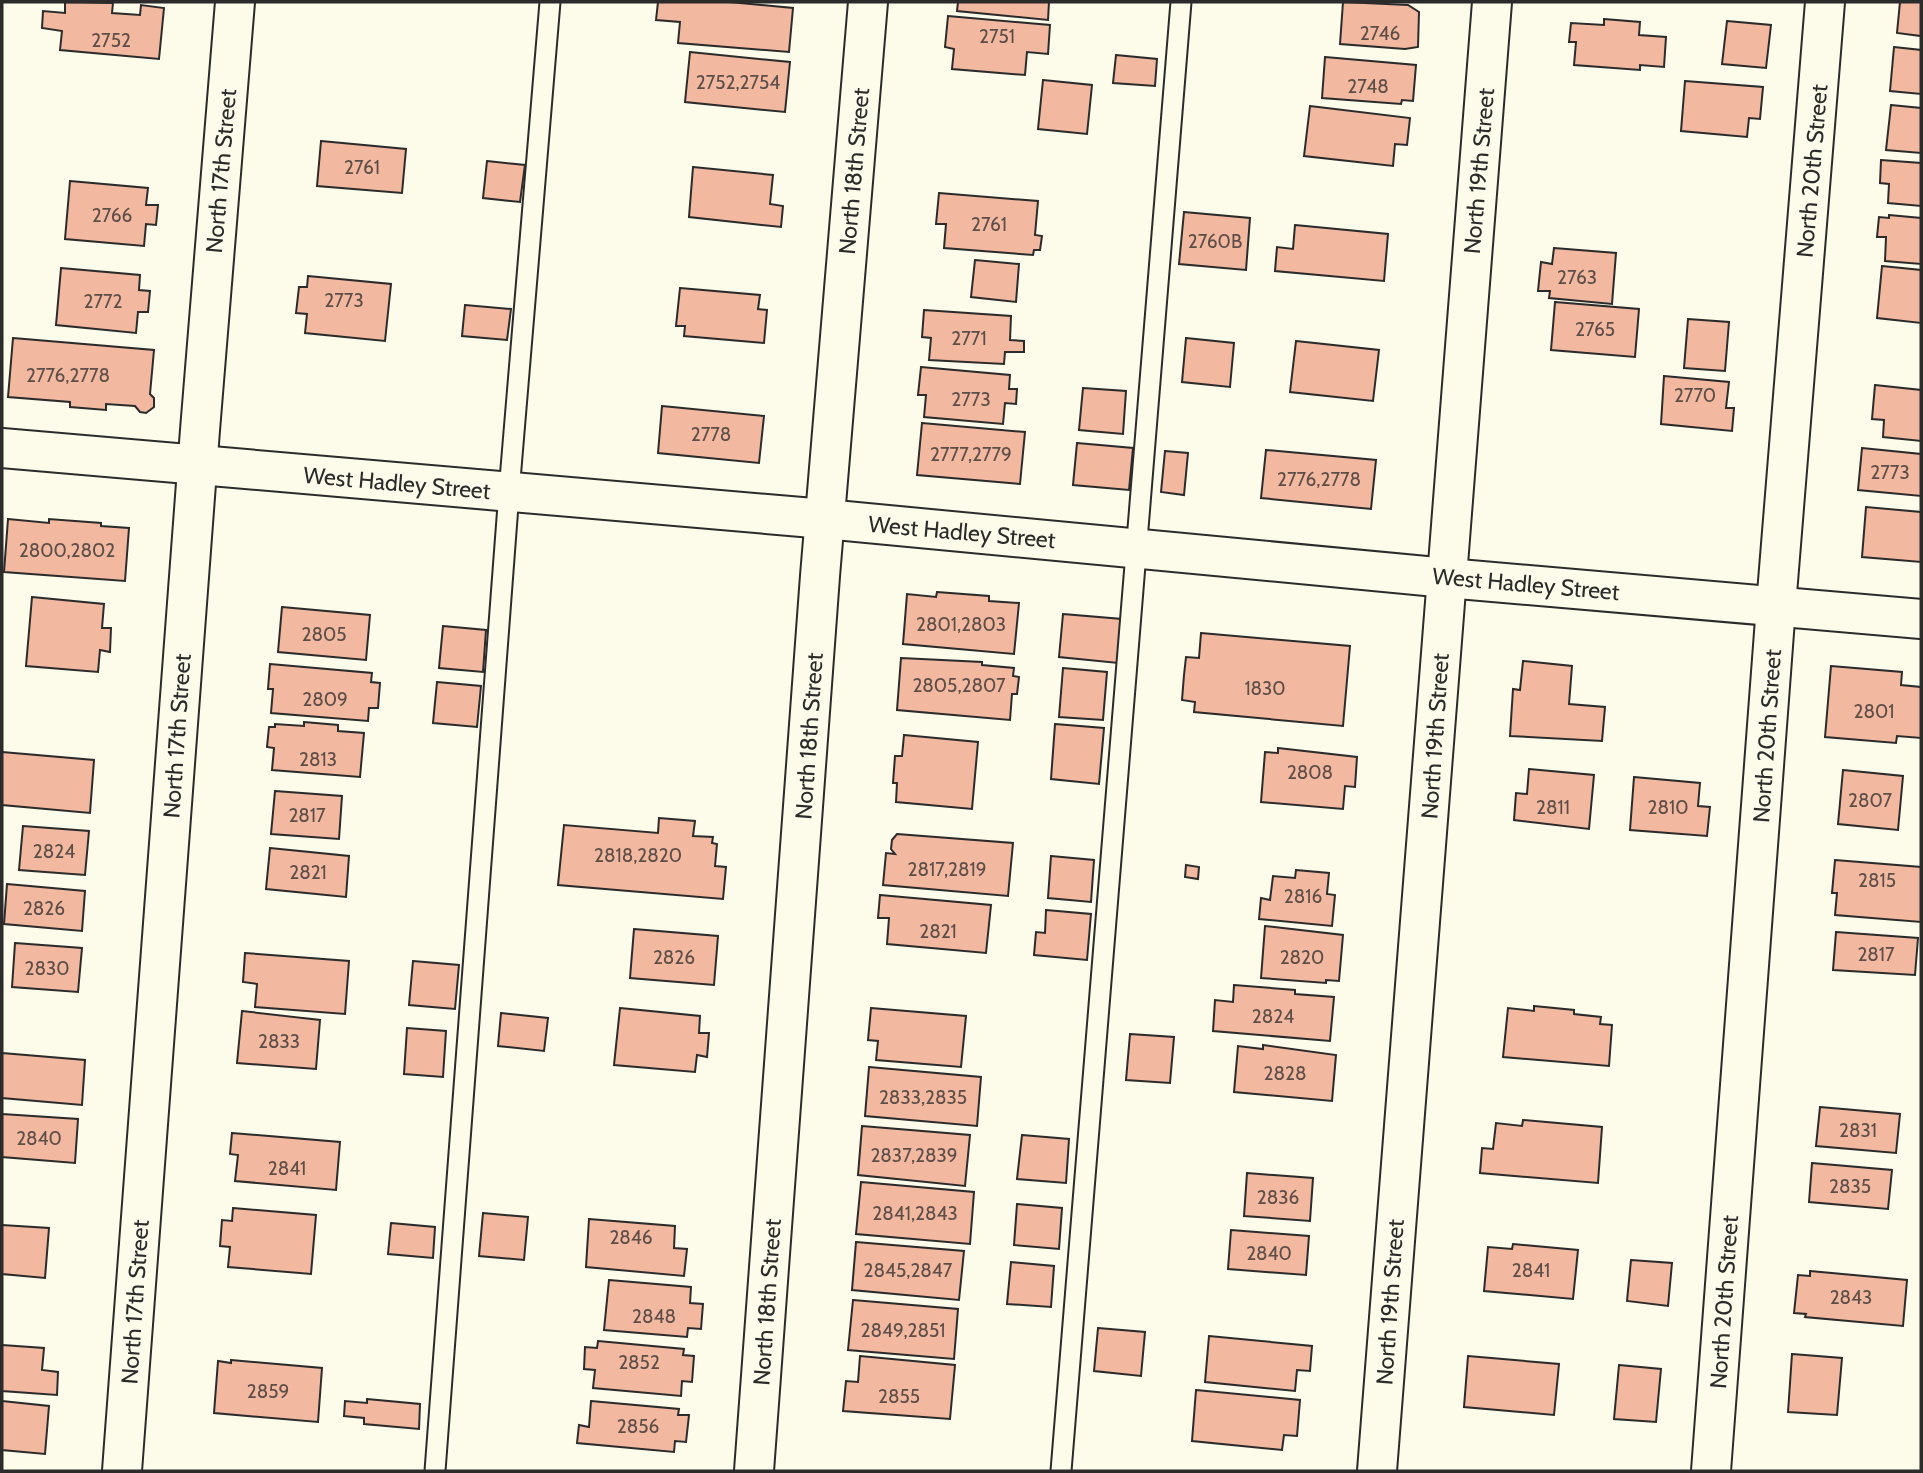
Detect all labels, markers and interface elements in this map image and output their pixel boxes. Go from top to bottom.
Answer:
house number: 2746 [1360,22,1400,45]
house number: 2751 [979,25,1015,48]
house number: 2752 [91,29,131,52]
house number: 2752,2754 [696,71,780,94]
house number: 2748 [1347,75,1389,98]
street label: North 20th Street [1790,83,1834,259]
street label: North 18th Street [833,86,875,255]
street label: North 17th Street [200,87,242,254]
street label: North 19th Street [1458,87,1500,255]
house number: 2761 [344,156,380,179]
house number: 2766 [92,204,132,227]
house number: 2761 [971,213,1007,236]
house number: 2760B [1188,230,1242,253]
house number: 2763 [1557,266,1597,289]
house number: 2773 [324,289,364,312]
house number: 2772 [83,290,123,313]
house number: 2765 [1575,318,1615,341]
house number: 2771 [951,327,987,350]
house number: 2776,2778 [26,364,110,387]
house number: 2770 [1674,384,1716,407]
house number: 2773 [951,388,991,411]
house number: 2778 [691,423,731,446]
house number: 2777,2779 [930,443,1012,466]
street label: West Hadley Street [302,461,492,505]
house number: 2773 [1870,461,1910,484]
house number: 2776,2778 [1277,468,1361,491]
street label: West Hadley Street [867,510,1057,554]
house number: 2800,2802 [19,539,115,562]
street label: West Hadley Street [1431,562,1621,606]
house number: 2801,2803 [916,613,1006,636]
house number: 2805 [301,623,347,646]
street label: North 20th Street [1747,648,1787,824]
street label: North 18th Street [789,651,829,820]
street label: North 19th Street [1415,652,1455,820]
street label: North 17th Street [157,653,197,819]
house number: 2805,2807 [912,674,1006,697]
house number: 1830 [1244,677,1286,700]
house number: 2809 [302,688,348,711]
house number: 2801 [1854,700,1894,723]
house number: 2813 [299,748,337,771]
house number: 2808 [1287,761,1333,784]
house number: 2807 [1848,789,1892,812]
house number: 2811 [1536,796,1570,819]
house number: 2810 [1648,796,1688,819]
house number: 2817 [288,804,326,827]
house number: 2824 [33,840,75,863]
house number: 2818,2820 [594,844,682,867]
house number: 2817,2819 [907,858,987,881]
house number: 2821 [289,861,327,884]
house number: 2815 [1858,869,1896,892]
house number: 2816 [1284,885,1322,908]
house number: 2826 [23,897,65,920]
house number: 2821 [919,920,957,943]
house number: 2817 [1857,943,1895,966]
house number: 2826 [653,946,695,969]
house number: 2820 [1280,946,1324,969]
house number: 2830 [24,957,70,980]
house number: 2824 [1252,1005,1294,1028]
house number: 2833 [258,1030,300,1053]
house number: 2828 [1264,1062,1306,1085]
house number: 2833,2835 [879,1086,967,1109]
house number: 2831 [1839,1119,1877,1142]
house number: 2840 [16,1127,62,1150]
house number: 2837,2839 [870,1144,958,1167]
house number: 2841 [268,1157,306,1180]
house number: 2835 [1829,1175,1871,1198]
house number: 2836 [1257,1186,1299,1209]
house number: 2841,2843 [872,1202,958,1225]
street label: North 20th Street [1704,1214,1744,1390]
street label: North 18th Street [747,1217,787,1386]
street label: North 19th Street [1370,1218,1410,1386]
street label: North 17th Street [115,1219,155,1385]
house number: 2846 [609,1226,653,1249]
house number: 2840 [1246,1242,1292,1265]
house number: 2845,2847 [864,1259,953,1282]
house number: 2841 [1512,1259,1550,1282]
house number: 2843 [1830,1286,1872,1309]
house number: 2848 [632,1305,676,1328]
house number: 2849,2851 [861,1319,945,1342]
house number: 2852 [618,1351,660,1374]
house number: 2859 [247,1380,289,1403]
house number: 2855 [878,1385,920,1408]
house number: 2856 [617,1415,659,1438]

